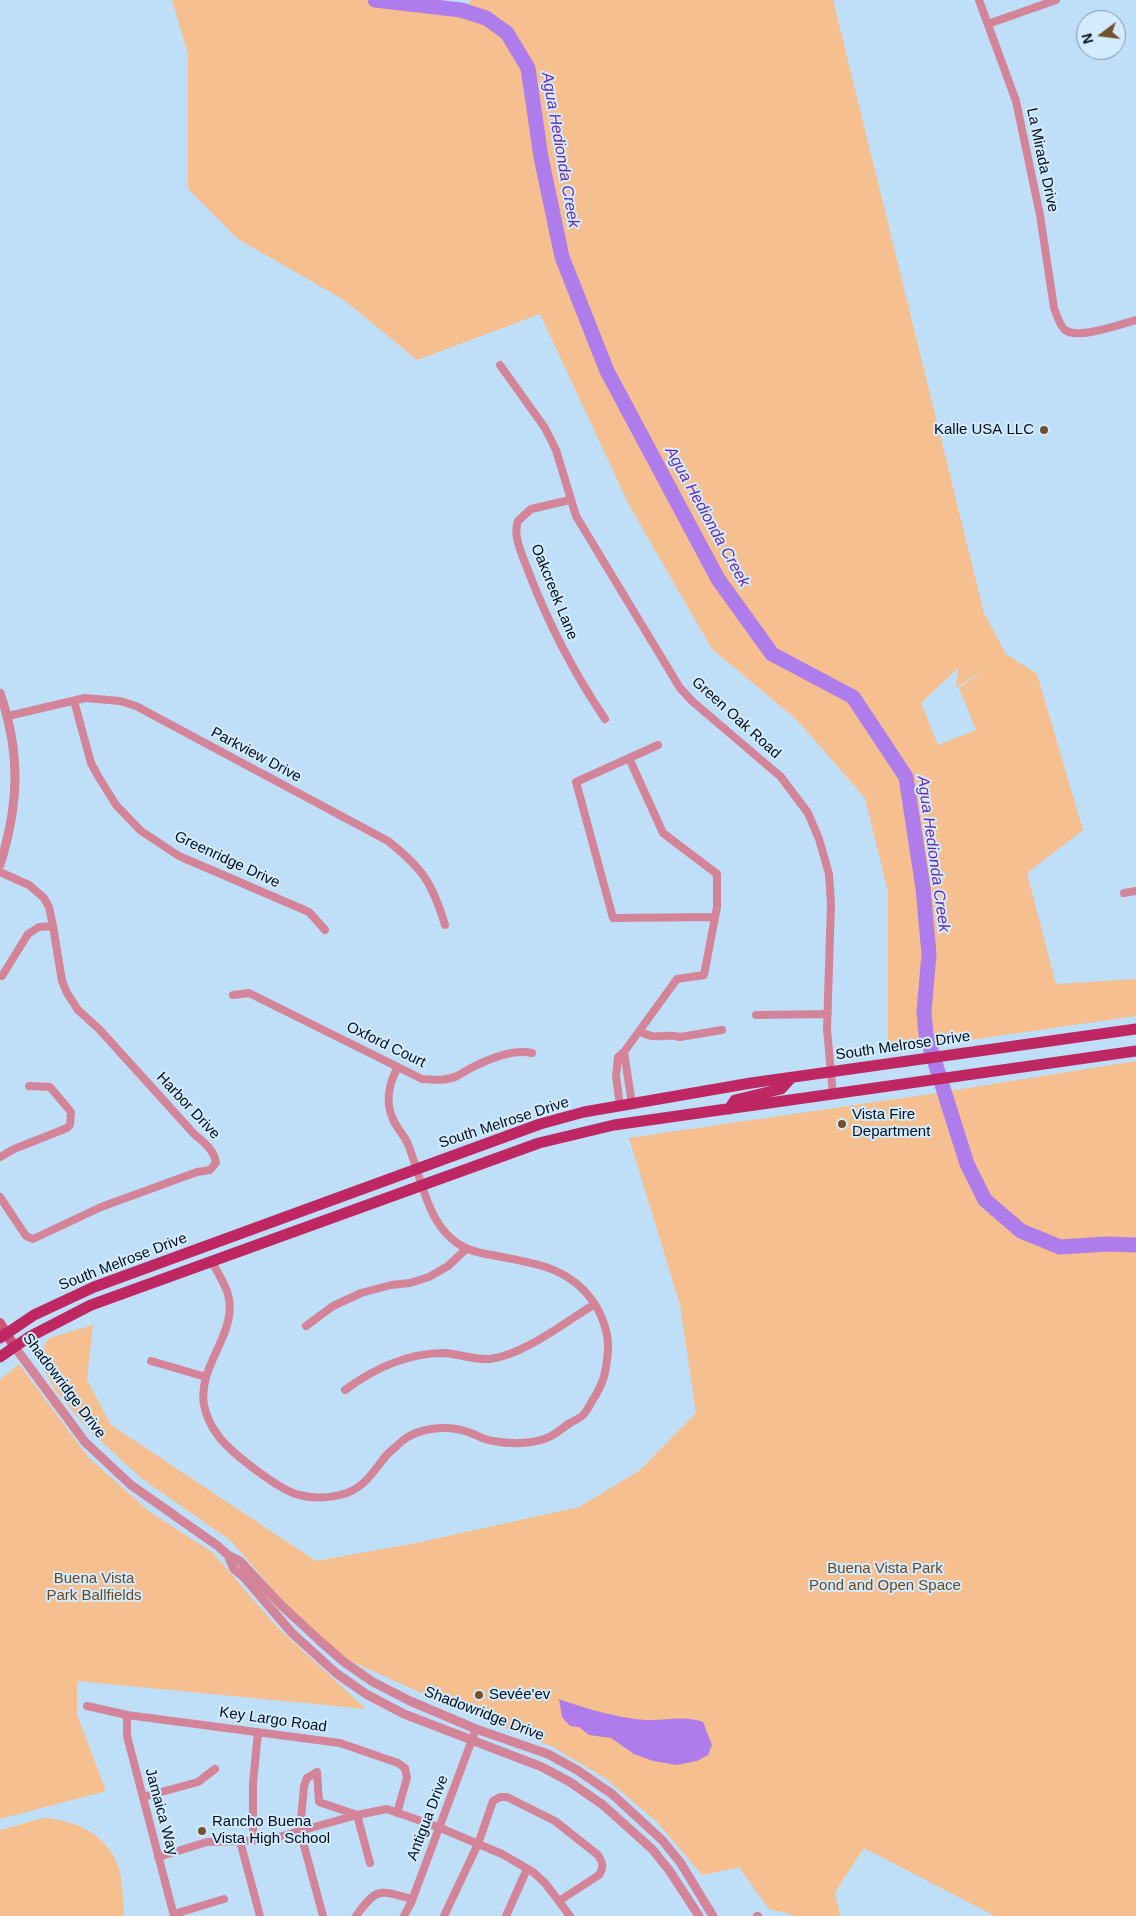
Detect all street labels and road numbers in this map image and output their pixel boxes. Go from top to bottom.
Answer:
street label: La Mirada Drive [1022,106,1062,214]
street label: Oakcreek Lane [527,541,581,643]
street label: Green Oak Road [688,673,784,763]
street label: Parkview Drive [208,724,304,786]
street label: Greenridge Drive [171,828,283,892]
street label: Oxford Court [343,1018,429,1072]
street label: South Melrose Drive [834,1028,972,1064]
street label: Harbor Drive [152,1069,224,1143]
street label: South Melrose Drive [437,1093,571,1153]
street label: South Melrose Drive [56,1229,190,1295]
street label: Shadowridge Drive [19,1330,109,1442]
street label: Shadowridge Drive [422,1683,546,1745]
street label: Key Largo Road [218,1704,328,1736]
street label: Jamaica Way [141,1766,181,1858]
street label: Antigua Drive [403,1773,453,1863]

